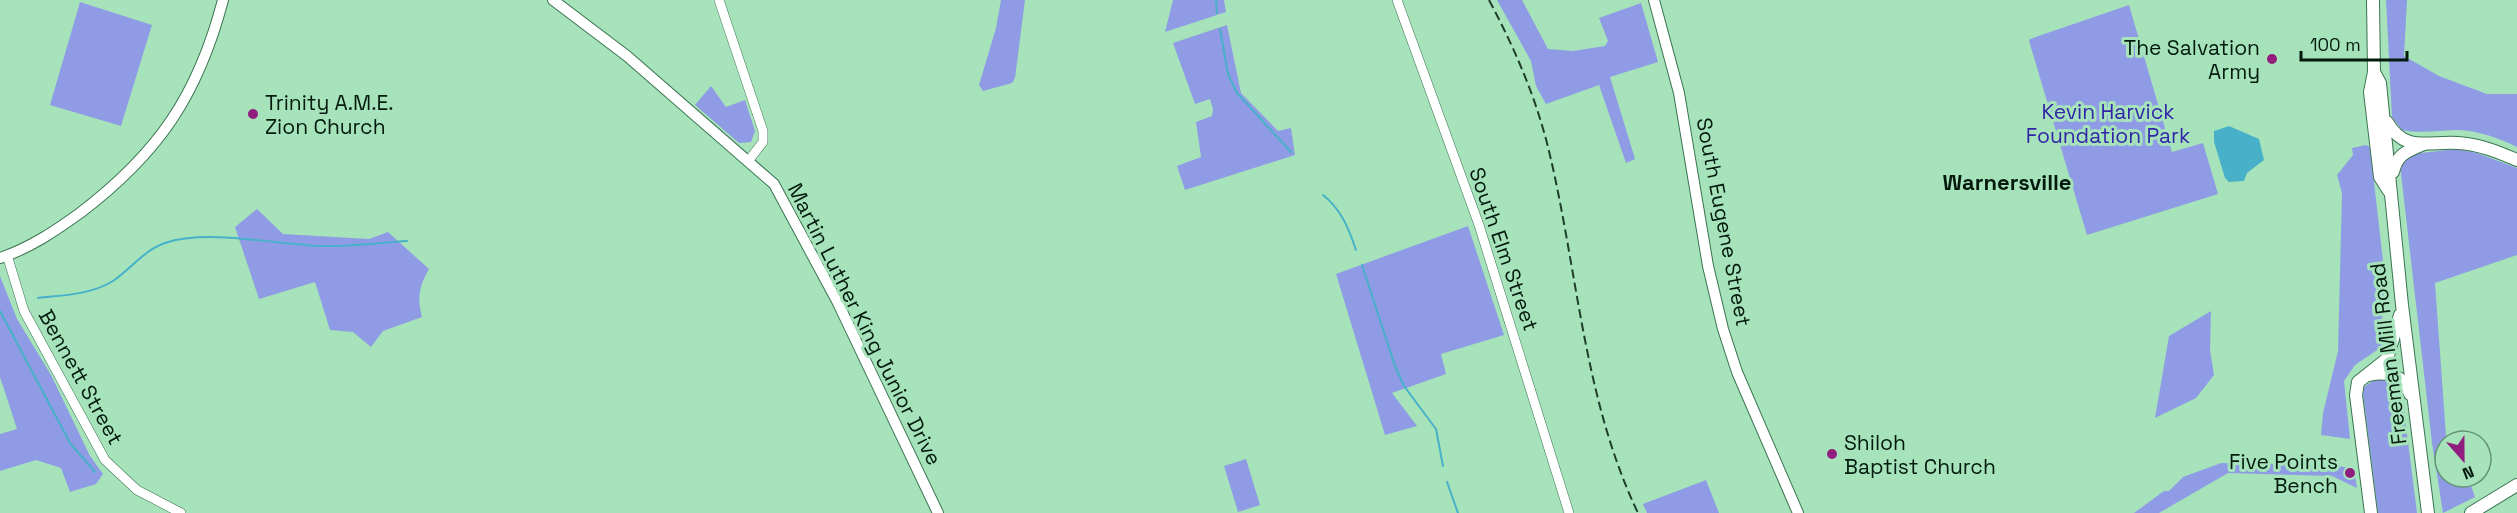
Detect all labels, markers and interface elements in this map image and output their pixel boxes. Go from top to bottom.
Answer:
scale bar [2301,24,2408,62]
text: 100 m [2310,33,2361,56]
place label: The Salvation Army [2124,34,2260,85]
marker: The Salvation Army [2265,52,2279,66]
place label: Trinity A.M.E. Zion Church [265,89,394,140]
park label: Kevin Harvick Foundation Park [2026,98,2190,149]
marker: Trinity A.M.E. Zion Church [246,107,260,121]
street label: South Eugene Street [1691,115,1757,329]
street label: South Elm Street [1463,164,1545,334]
district label: Warnersville [1942,168,2072,196]
street label: Martin Luther King Junior Drive [782,178,948,470]
street label: Freeman Mill Road [2363,262,2413,446]
street label: Bennett Street [33,305,129,449]
place label: Shiloh Baptist Church [1844,429,1996,480]
north arrow [2433,429,2493,489]
marker: Shiloh Baptist Church [1825,447,1839,461]
place label: Five Points Bench [2229,448,2338,499]
text: N [2459,461,2477,484]
marker: Five Points Bench [2343,466,2357,480]

